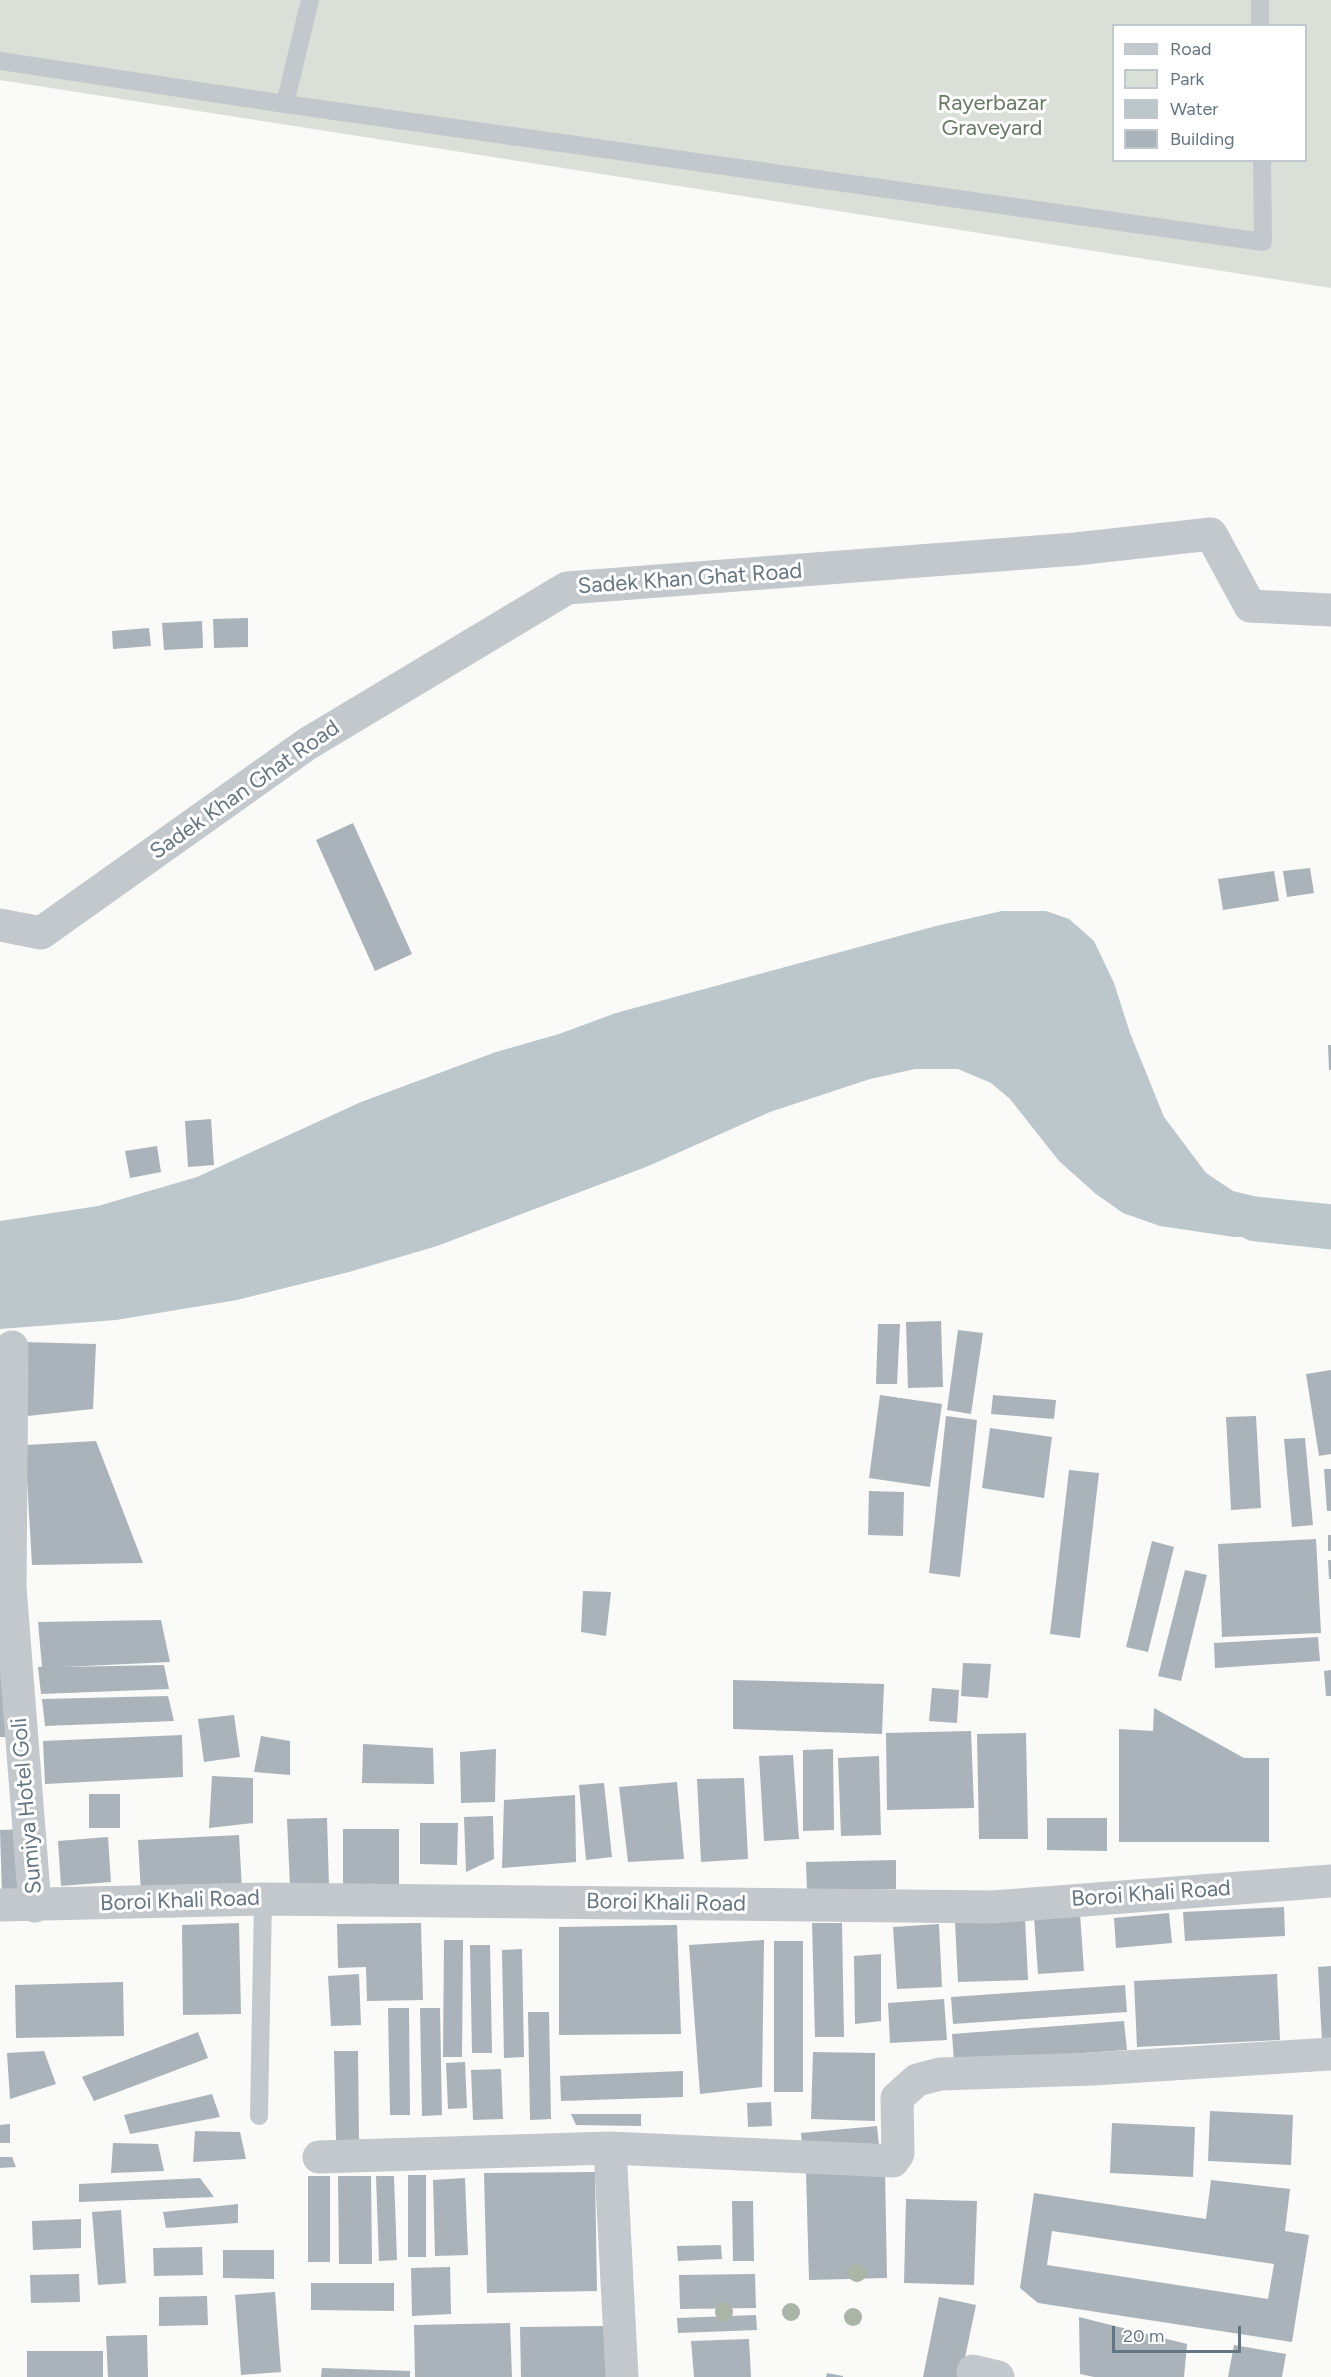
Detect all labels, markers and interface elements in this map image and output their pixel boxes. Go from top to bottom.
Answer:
legend [1112,24,1307,162]
text: Road [1170,38,1211,60]
text: Park [1170,68,1204,90]
park label: Rayerbazar Graveyard [937,91,1047,142]
text: Water [1170,98,1218,120]
text: Building [1170,128,1235,150]
street label: Sadek Khan Ghat Road [577,558,803,600]
street label: Sadek Khan Ghat Road [145,715,345,865]
street label: Sumiya Hotel Goli [6,1717,48,1895]
street label: Boroi Khali Road [1070,1875,1232,1913]
street label: Boroi Khali Road [100,1885,260,1917]
street label: Boroi Khali Road [586,1888,746,1918]
scale bar [1115,2314,1244,2352]
text: 20 m [1123,2325,1164,2347]

